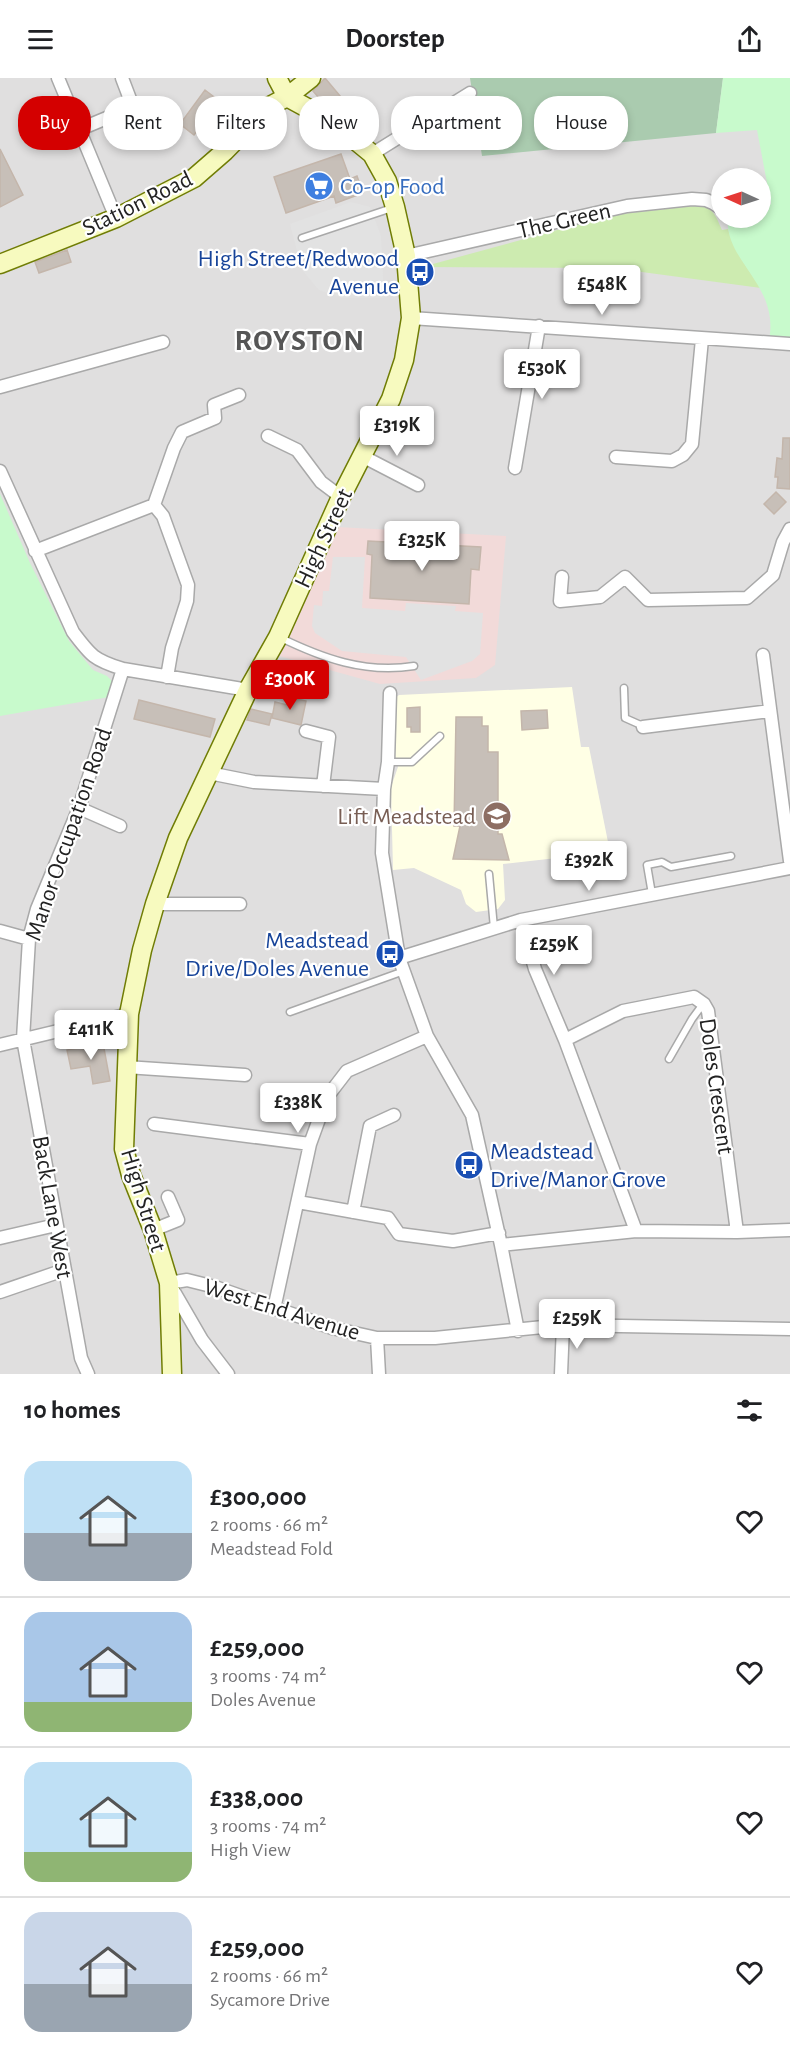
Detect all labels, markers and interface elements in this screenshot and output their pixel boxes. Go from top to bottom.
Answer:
icon: menu [24,23,57,56]
icon: share [733,23,766,56]
text: Doorstep [345,25,445,52]
chip: Buy [18,96,91,150]
chip: Rent [103,96,183,150]
chip: Filters [195,96,287,150]
chip: New [299,96,379,150]
chip: Apartment [391,96,522,150]
chip: House [534,96,628,150]
street label: Station Road [79,167,196,241]
north arrow [711,168,771,228]
map controls [711,168,771,228]
supermarket icon: Co-op Food [303,170,335,202]
place label: Co-op Food [340,175,445,199]
street label: The Green [515,199,613,243]
place label: High Street/Redwood Avenue [197,247,399,299]
bus stop icon: High Street/Redwood Avenue [404,256,436,288]
pin: £548K [560,265,644,316]
text: £548K [577,274,627,294]
district label: ROYSTON [234,326,366,356]
pin: £530K [500,349,584,400]
text: £530K [518,358,566,378]
pin: £319K [355,406,439,457]
text: £319K [374,415,420,435]
street label: High Street [290,485,358,592]
pin: £325K [380,521,464,572]
text: £325K [398,530,446,550]
pin: £300K [248,660,332,711]
text: £300K [265,669,315,689]
street label: Manor Occupation Road [21,725,117,944]
school or university icon: Lift Meadstead [481,800,513,832]
place label: Lift Meadstead [337,805,476,829]
pin: £392K [547,841,631,892]
text: £392K [565,850,613,870]
pin: £259K [512,925,596,976]
place label: Meadstead Drive/Doles Avenue [185,929,369,981]
text: £259K [530,934,578,954]
bus stop icon: Meadstead Drive/Doles Avenue [374,938,406,970]
pin: £411K [49,1010,133,1061]
street label: Doles Crescent [695,1017,737,1156]
text: £411K [68,1019,114,1039]
pin: £338K [256,1083,340,1134]
text: £338K [274,1092,322,1112]
street label: Back Lane West [28,1134,76,1281]
place label: Meadstead Drive/Manor Grove [490,1140,666,1192]
street label: High Street [116,1146,170,1255]
bus stop icon: Meadstead Drive/Manor Grove [453,1149,485,1181]
street label: West End Avenue [201,1275,363,1345]
pin: £259K [535,1299,619,1350]
text: £259K [553,1308,601,1328]
icon: filters [733,1394,766,1427]
text: 10 homes [24,1397,121,1423]
text: £300,000 [210,1484,307,1510]
icon: home [72,1485,144,1557]
icon: heart [733,1505,766,1538]
text: 2 rooms · 66 m² [210,1515,328,1535]
text: Meadstead Fold [210,1539,333,1559]
text: £259,000 [210,1635,304,1661]
icon: home [72,1636,144,1708]
icon: heart [733,1656,766,1689]
text: 3 rooms · 74 m² [210,1666,326,1686]
text: Doles Avenue [210,1690,316,1710]
text: £338,000 [210,1785,303,1811]
icon: home [72,1786,144,1858]
icon: heart [733,1806,766,1839]
text: 3 rooms · 74 m² [210,1816,326,1836]
text: High View [210,1840,291,1860]
text: £259,000 [210,1935,304,1961]
icon: home [72,1936,144,2008]
icon: heart [733,1956,766,1989]
text: 2 rooms · 66 m² [210,1966,328,1986]
text: Sycamore Drive [210,1990,330,2010]

